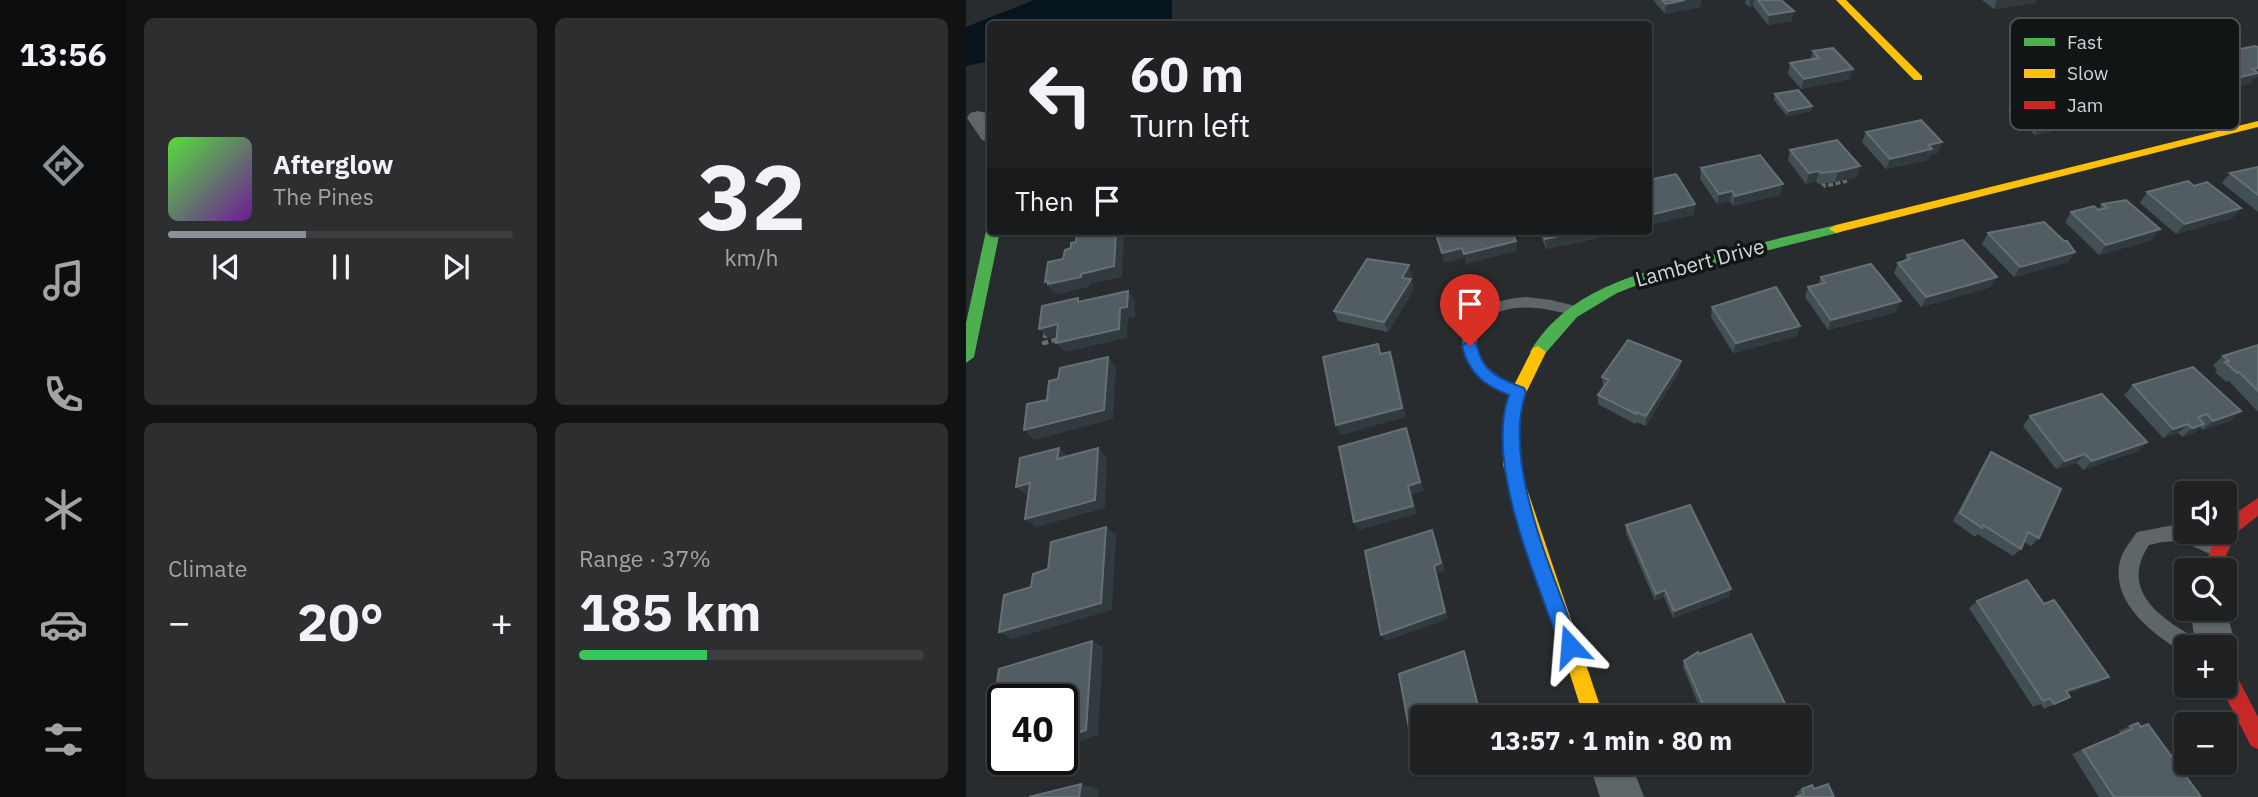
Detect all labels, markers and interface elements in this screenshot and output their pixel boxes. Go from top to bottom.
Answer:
legend [2010,18,2240,130]
text: Fast [2067,30,2103,54]
text: 13:56 [19,33,107,75]
text: 60 m [1130,42,1244,105]
icon: left [1015,49,1106,140]
text: Slow [2067,61,2108,85]
text: Jam [2067,93,2103,117]
text: Turn left [1130,104,1250,146]
text: 32 [697,137,806,255]
icon: directions [39,141,88,190]
text: Afterglow [273,147,393,181]
text: The Pines [273,181,374,211]
icon: arrive [1088,182,1126,220]
text: Then [1015,184,1074,218]
street label: Lambert Drive [1632,231,1767,293]
text: km/h [724,242,779,272]
icon: previous [207,248,245,286]
icon: pause [322,248,360,286]
icon: next [437,248,475,286]
icon: music [39,256,88,305]
pin [1440,274,1500,346]
icon: arrive [1451,285,1489,323]
icon: phone [39,370,88,419]
map controls [2174,481,2237,775]
button: sound [2174,481,2237,544]
icon: climate [39,485,88,534]
text: Range · 37% [579,543,711,573]
text: Climate [168,553,247,583]
button: search [2174,558,2237,621]
text: 185 km [579,578,761,645]
text: 20° [297,588,384,655]
text: − [168,597,191,646]
text: + [490,597,513,646]
icon: car [39,600,88,649]
position arrow [1533,609,1607,683]
button: + [2174,635,2237,698]
speed limit sign: 40 [987,684,1078,775]
button: − [2174,712,2237,775]
icon: filters [39,715,88,764]
text: 13:57 · 1 min · 80 m [1490,723,1732,757]

